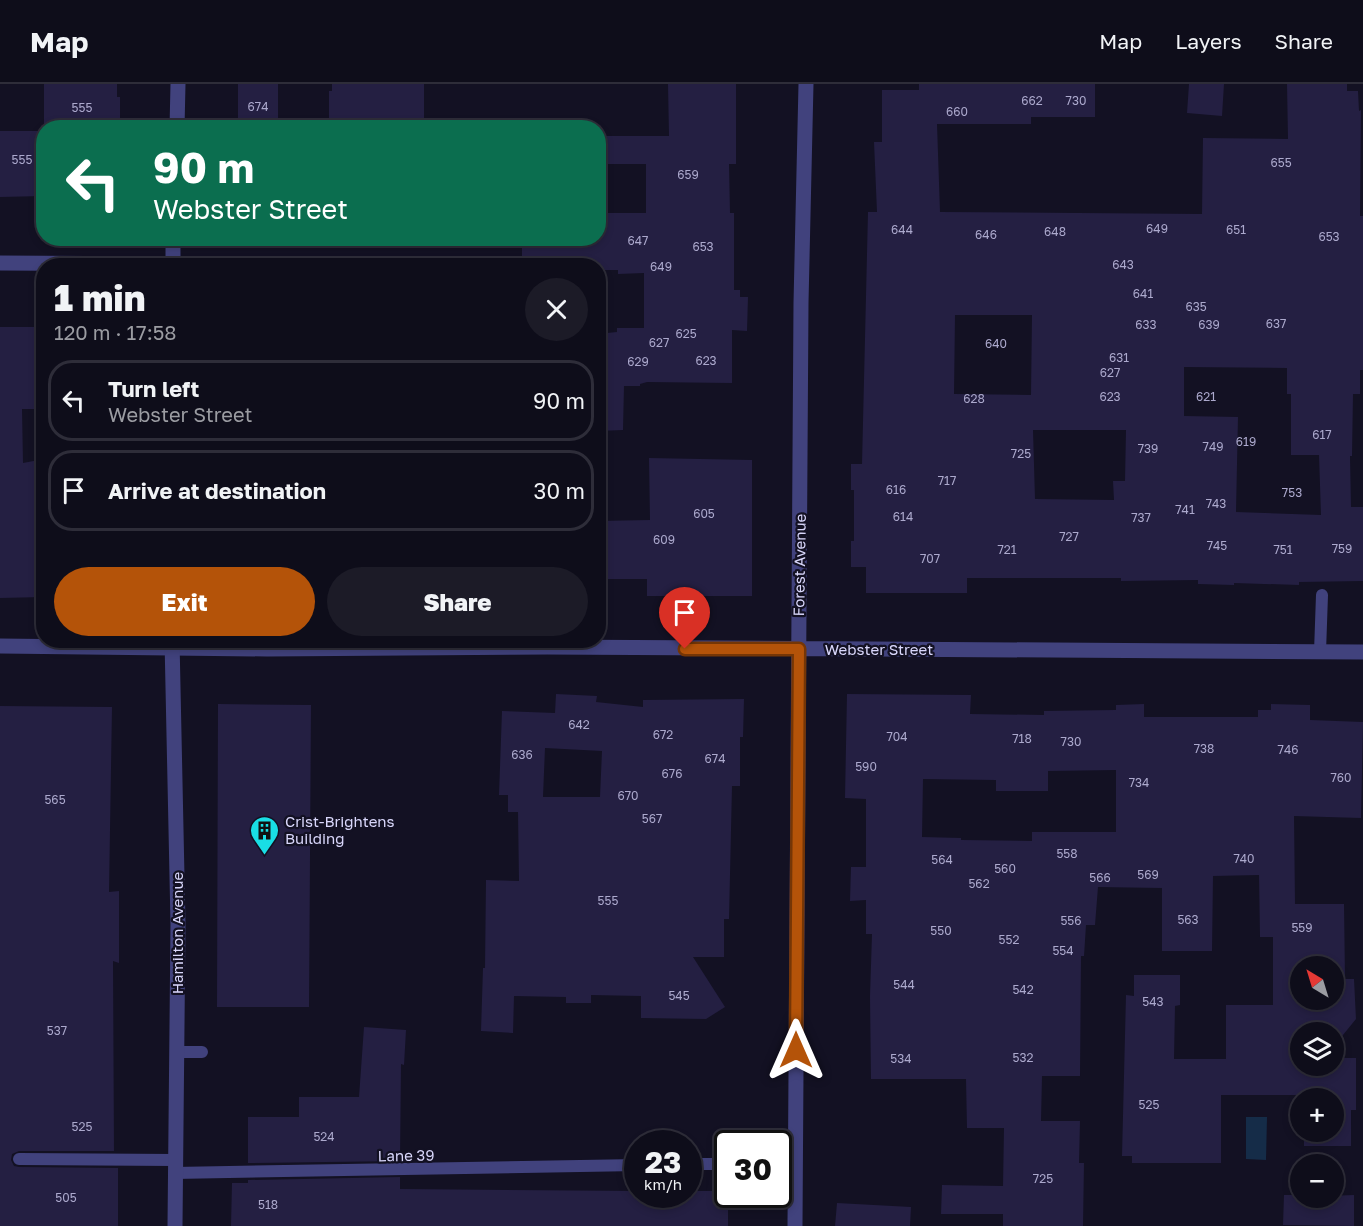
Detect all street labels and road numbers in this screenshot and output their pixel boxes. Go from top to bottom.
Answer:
street label: Forest Avenue [789,513,809,617]
street label: Webster Street [825,640,933,658]
street label: Hamilton Avenue [168,871,186,994]
street label: Lane 39 [377,1146,435,1164]

